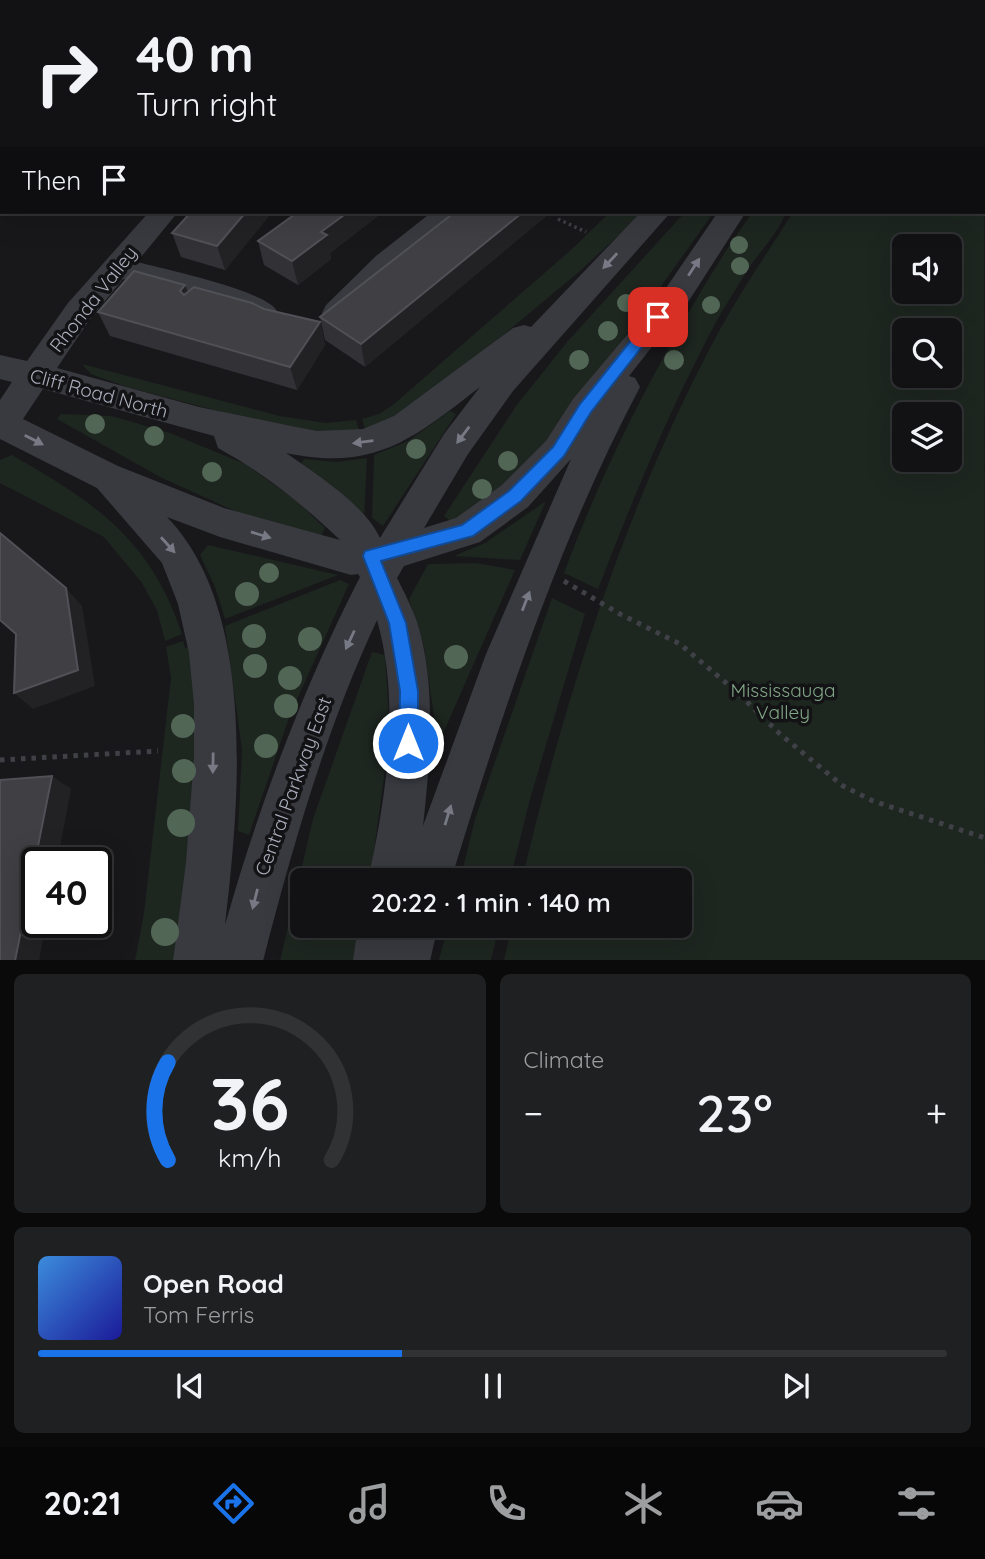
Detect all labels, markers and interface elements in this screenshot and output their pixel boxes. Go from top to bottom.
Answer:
text: 40 m [136,23,254,84]
icon: right [21,28,112,119]
text: Turn right [136,84,277,124]
icon: arrive [95,161,133,199]
text: Then [21,164,81,197]
map controls [892,234,962,472]
button: sound [892,234,962,304]
street label: Rhonda Valley [44,241,142,357]
one-way arrow [603,252,619,269]
one-way arrow [687,257,700,277]
pin [628,287,688,347]
icon: arrive [639,298,677,336]
button: search [892,318,962,388]
street label: Cliff Road North [27,363,171,423]
button: layers [892,402,962,472]
one-way arrow [457,426,471,444]
one-way arrow [24,434,44,445]
one-way arrow [352,436,374,447]
one-way arrow [251,531,272,541]
one-way arrow [160,536,176,554]
one-way arrow [521,591,532,612]
one-way arrow [345,630,356,651]
park label: Mississauga Valley [731,678,835,724]
street label: Central Parkway East [249,693,337,879]
position arrow [371,706,445,780]
one-way arrow [208,752,219,774]
one-way arrow [443,804,453,825]
speed limit sign: 40 [21,847,112,938]
text: 20:22 · 1 min · 140 m [371,886,611,919]
one-way arrow [249,888,260,910]
text: Climate [524,1045,604,1074]
text: 36 [210,1057,289,1148]
text: 23° [696,1080,773,1145]
text: − [524,1089,543,1137]
text: + [926,1089,947,1137]
text: km/h [218,1141,281,1172]
text: Open Road [143,1267,284,1300]
text: Tom Ferris [143,1300,254,1329]
icon: previous [171,1367,209,1405]
icon: pause [474,1367,512,1405]
icon: next [777,1367,815,1405]
icon: directions [209,1479,258,1528]
icon: music [345,1479,394,1528]
icon: phone [482,1479,531,1528]
icon: climate [619,1479,668,1528]
icon: car [755,1479,804,1528]
icon: filters [892,1479,941,1528]
text: 20:21 [44,1483,121,1523]

